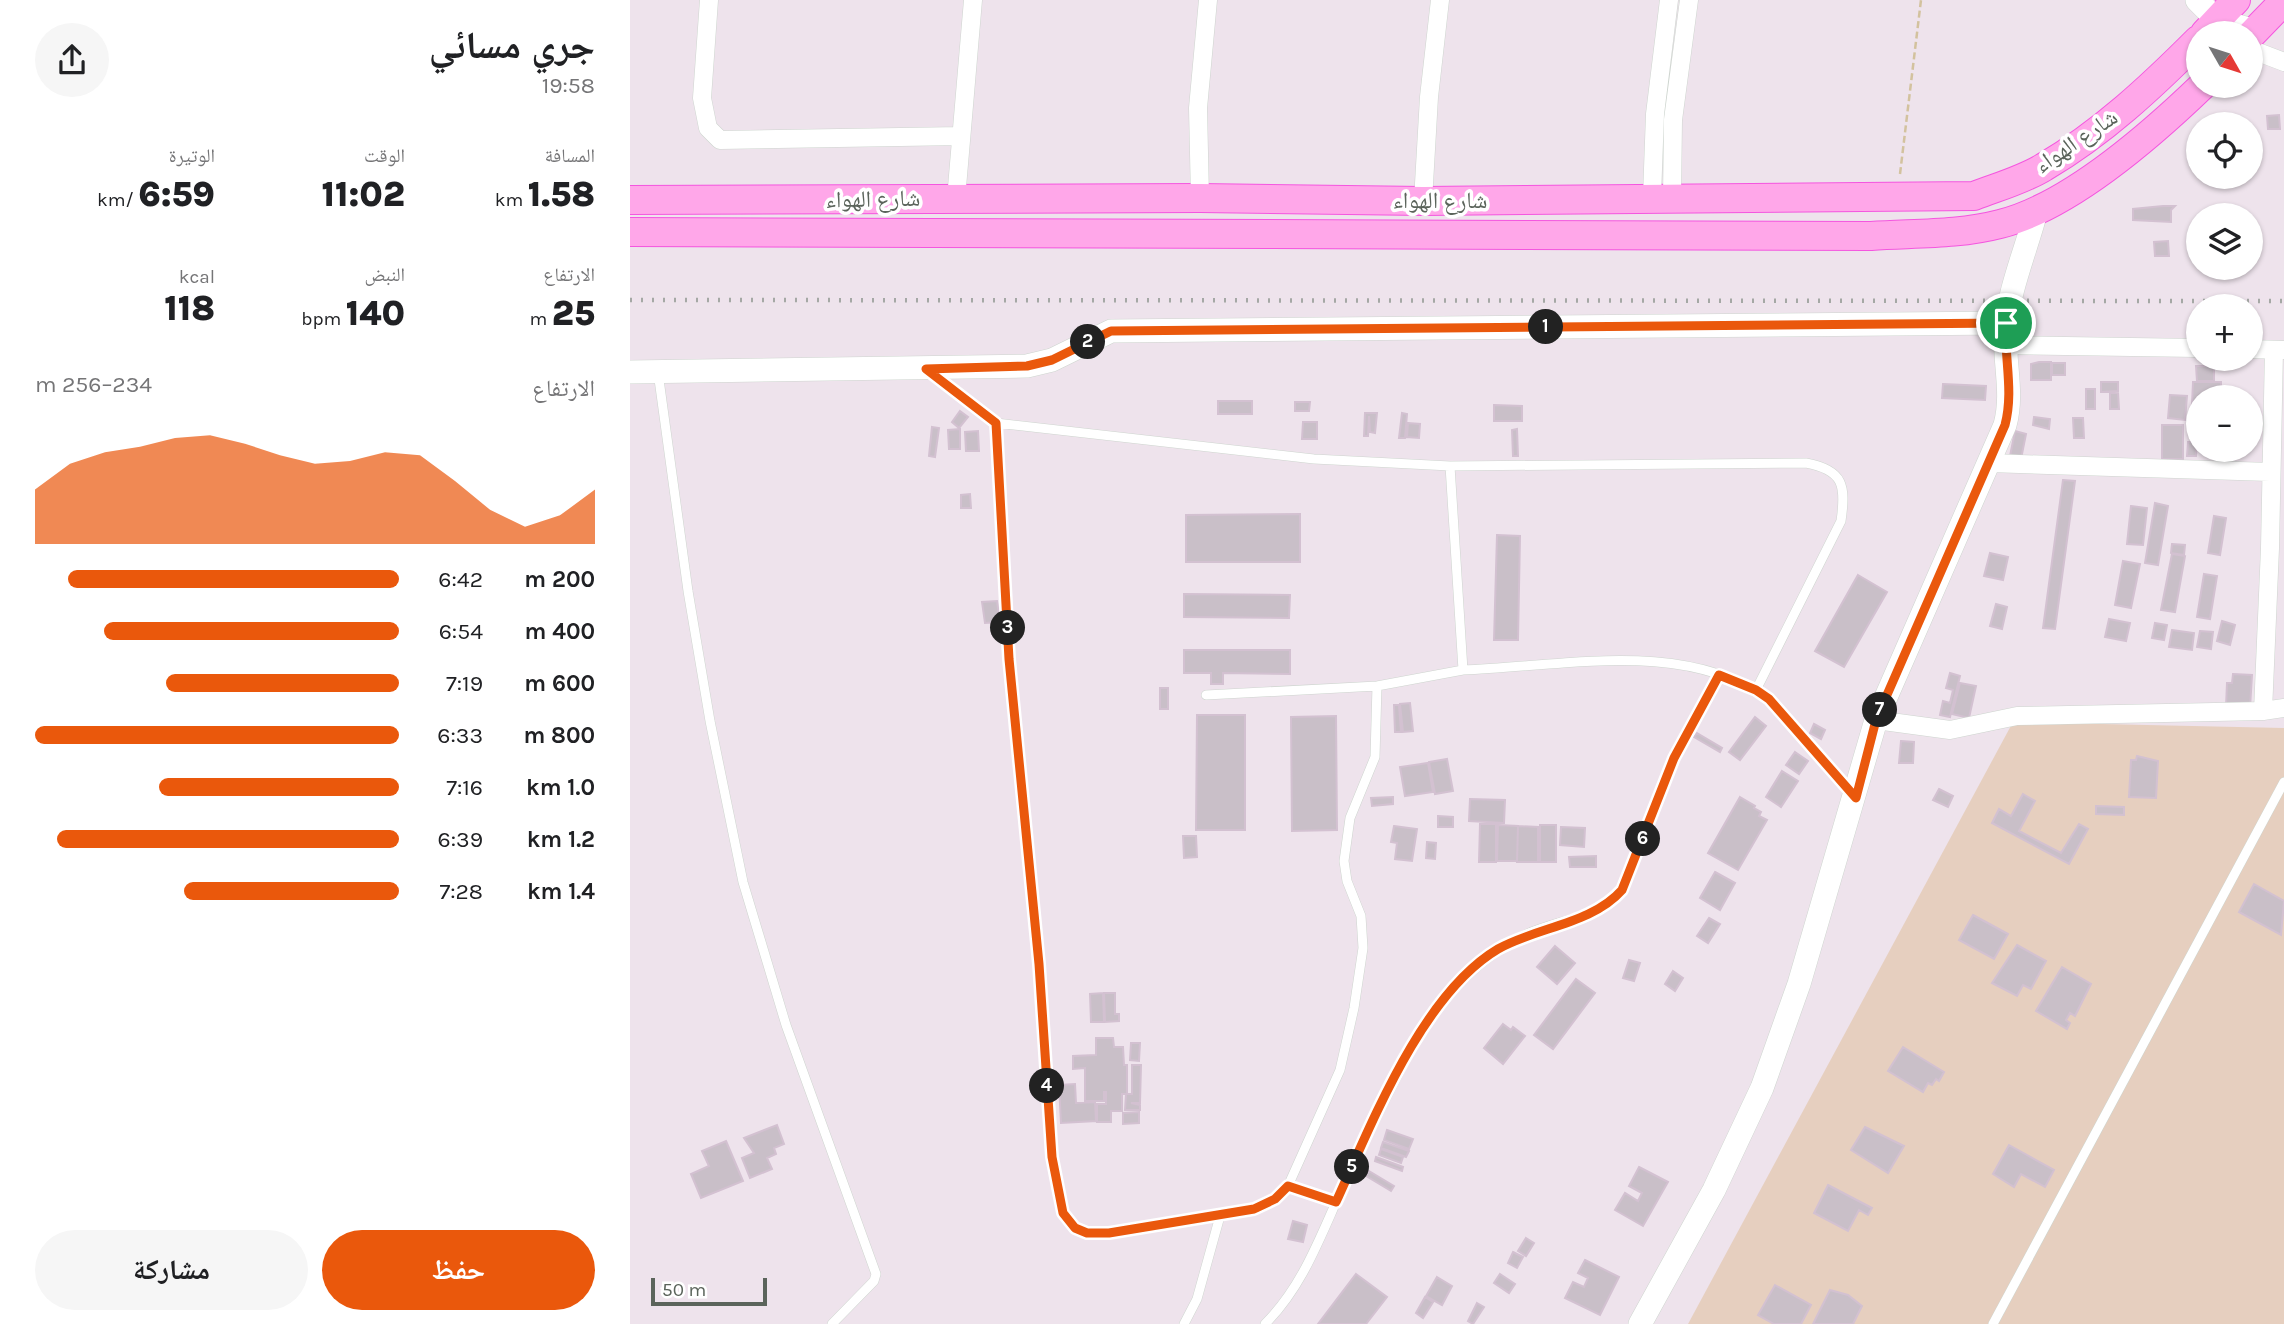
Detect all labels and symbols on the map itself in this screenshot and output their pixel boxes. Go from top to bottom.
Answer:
north arrow [2186,21,2263,98]
street label: شارع الهواء [2029,103,2123,179]
street label: شارع الهواء [825,185,921,214]
street label: شارع الهواء [1393,187,1487,215]
pin [1976,293,2036,353]
pin: 1 [1528,310,1564,344]
pin: 2 [1070,324,1106,360]
pin: 3 [990,610,1026,646]
pin: 7 [1862,692,1898,728]
pin: 6 [1626,822,1660,856]
pin: 4 [1030,1068,1064,1104]
pin: 5 [1334,1150,1370,1184]
scale bar [651,1275,766,1307]

